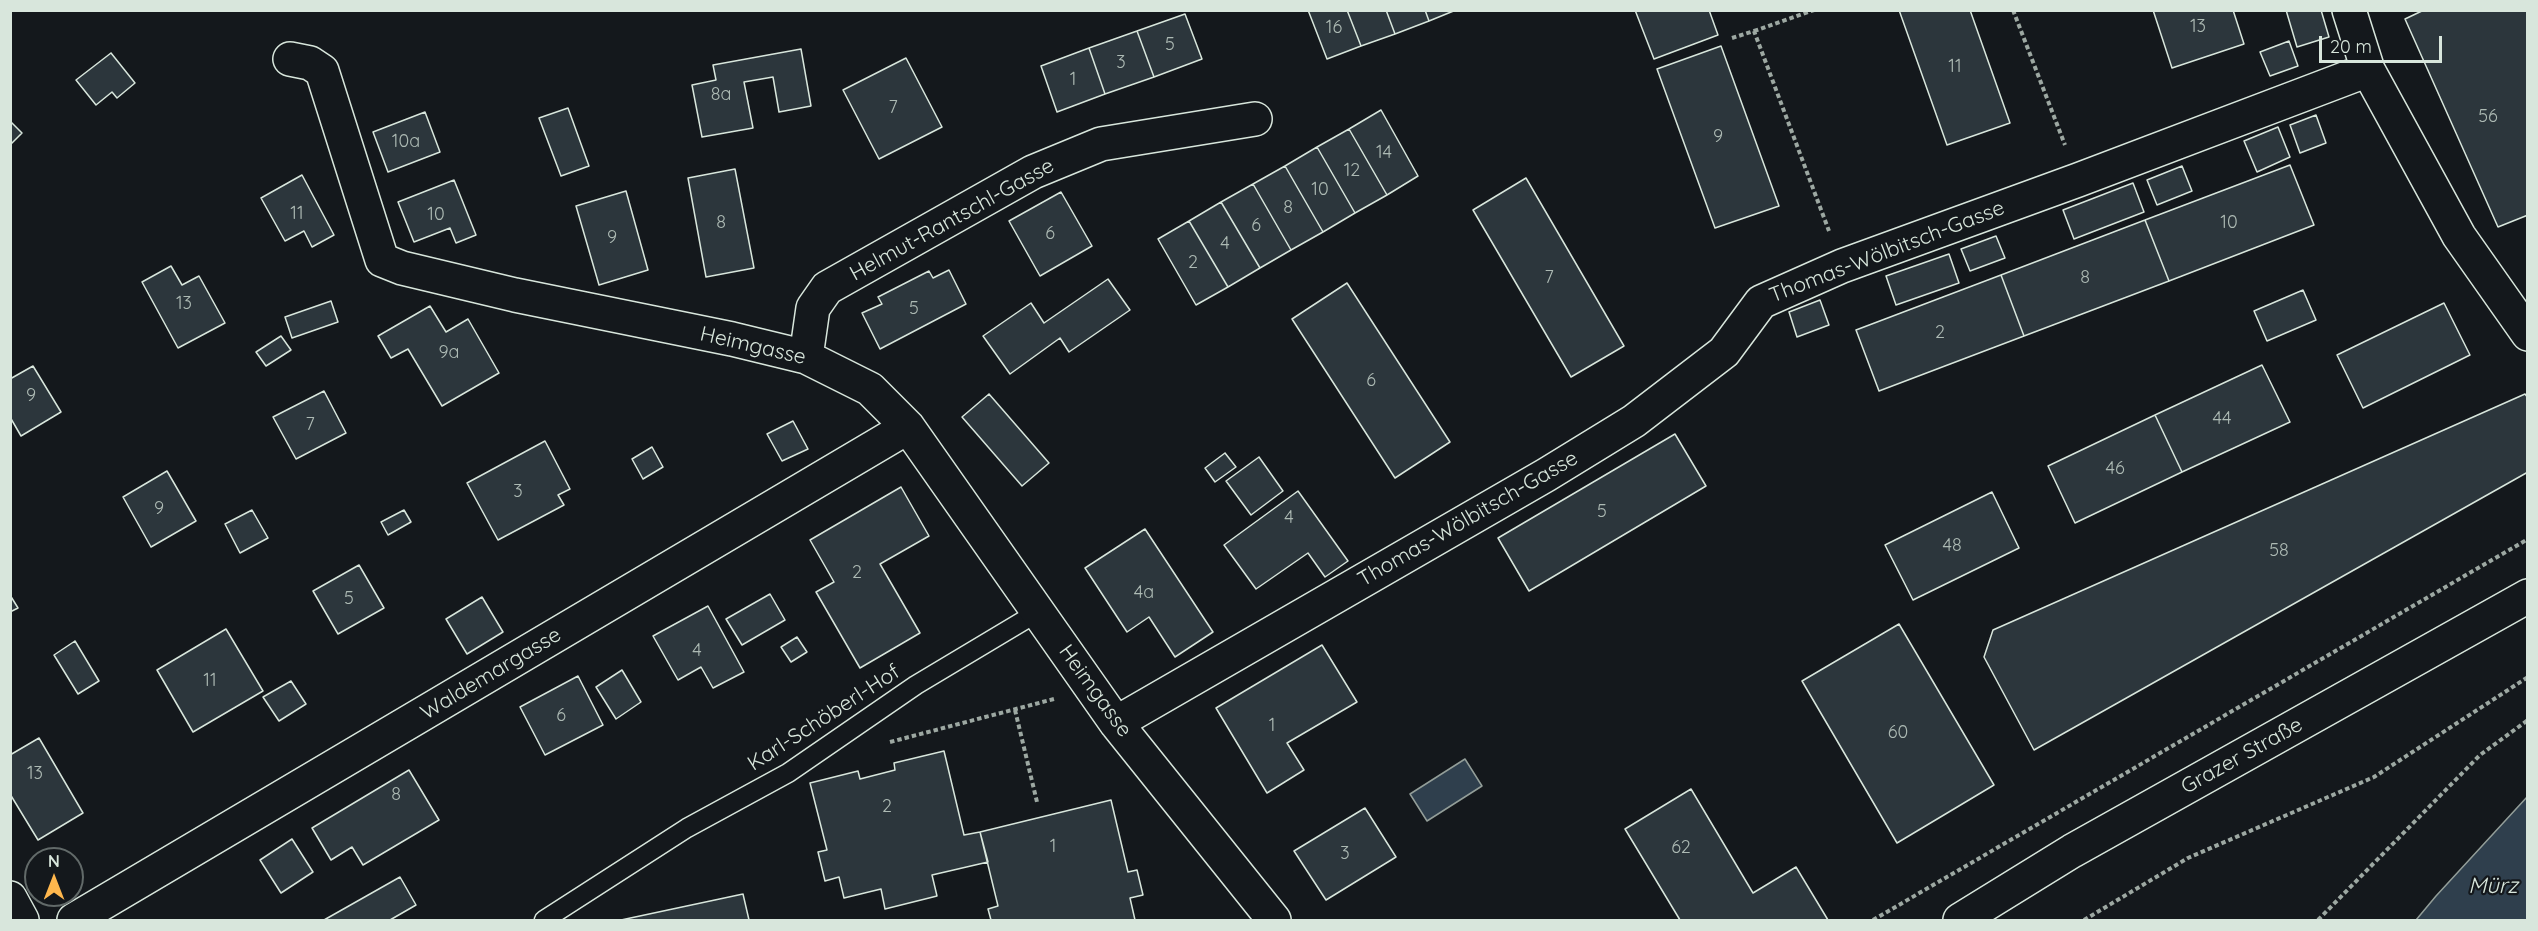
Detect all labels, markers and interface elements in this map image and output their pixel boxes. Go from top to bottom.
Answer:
house number: 13 [2190,16,2206,38]
house number: 16 [1326,17,1342,39]
scale bar [2322,24,2445,62]
house number: 5 [1165,34,1175,56]
text: 20 m [2330,35,2372,58]
house number: 3 [1116,52,1126,74]
house number: 11 [1948,56,1962,78]
house number: 1 [1070,69,1076,91]
house number: 8a [711,84,731,106]
house number: 7 [888,97,898,119]
house number: 56 [2478,106,2498,128]
house number: 9 [1713,126,1723,148]
house number: 10a [392,131,420,153]
house number: 14 [1376,142,1392,164]
street label: Helmut-Rantschl-Gasse [845,153,1059,287]
house number: 12 [1344,160,1360,182]
house number: 10 [1311,179,1329,201]
street label: Thomas-Wölbitsch-Gasse [1766,195,2008,309]
house number: 8 [1283,197,1293,219]
house number: 11 [290,203,304,225]
house number: 10 [427,204,445,226]
house number: 8 [716,212,726,234]
house number: 10 [2220,212,2238,234]
house number: 6 [1251,215,1261,237]
house number: 6 [1045,223,1055,245]
house number: 9 [607,227,617,249]
house number: 4 [1220,233,1230,255]
house number: 2 [1188,252,1198,274]
house number: 7 [1544,267,1554,289]
house number: 8 [2080,267,2090,289]
house number: 13 [176,293,192,315]
house number: 5 [909,298,919,320]
street label: Heimgasse [698,322,808,370]
house number: 2 [1935,322,1945,344]
house number: 9a [439,342,459,364]
house number: 6 [1366,370,1376,392]
house number: 9 [26,385,36,407]
house number: 44 [2213,408,2231,430]
house number: 7 [305,414,315,436]
street label: Thomas-Wölbitsch-Gasse [1354,446,1582,592]
house number: 46 [2105,458,2125,480]
house number: 3 [513,481,523,503]
house number: 9 [154,498,164,520]
house number: 5 [1597,501,1607,523]
house number: 4 [1284,507,1294,529]
house number: 48 [1942,535,1962,557]
house number: 58 [2269,540,2289,562]
house number: 2 [852,562,862,584]
house number: 4a [1134,582,1154,604]
house number: 5 [344,588,354,610]
street label: Waldemargasse [416,622,566,726]
house number: 4 [692,640,702,662]
street label: Heimgasse [1053,640,1137,742]
street label: Karl-Schöberl-Hof [743,659,905,777]
house number: 11 [203,670,217,692]
house number: 6 [556,705,566,727]
street label: Grazer Straße [2177,712,2307,800]
house number: 1 [1269,715,1275,737]
house number: 60 [1888,722,1908,744]
house number: 13 [27,763,43,785]
house number: 8 [391,784,401,806]
house number: 2 [882,796,892,818]
house number: 1 [1050,836,1056,858]
house number: 62 [1671,837,1691,859]
house number: 3 [1340,843,1350,865]
north arrow [24,847,84,907]
text: N [48,851,60,871]
water label: Mürz [2468,873,2518,899]

